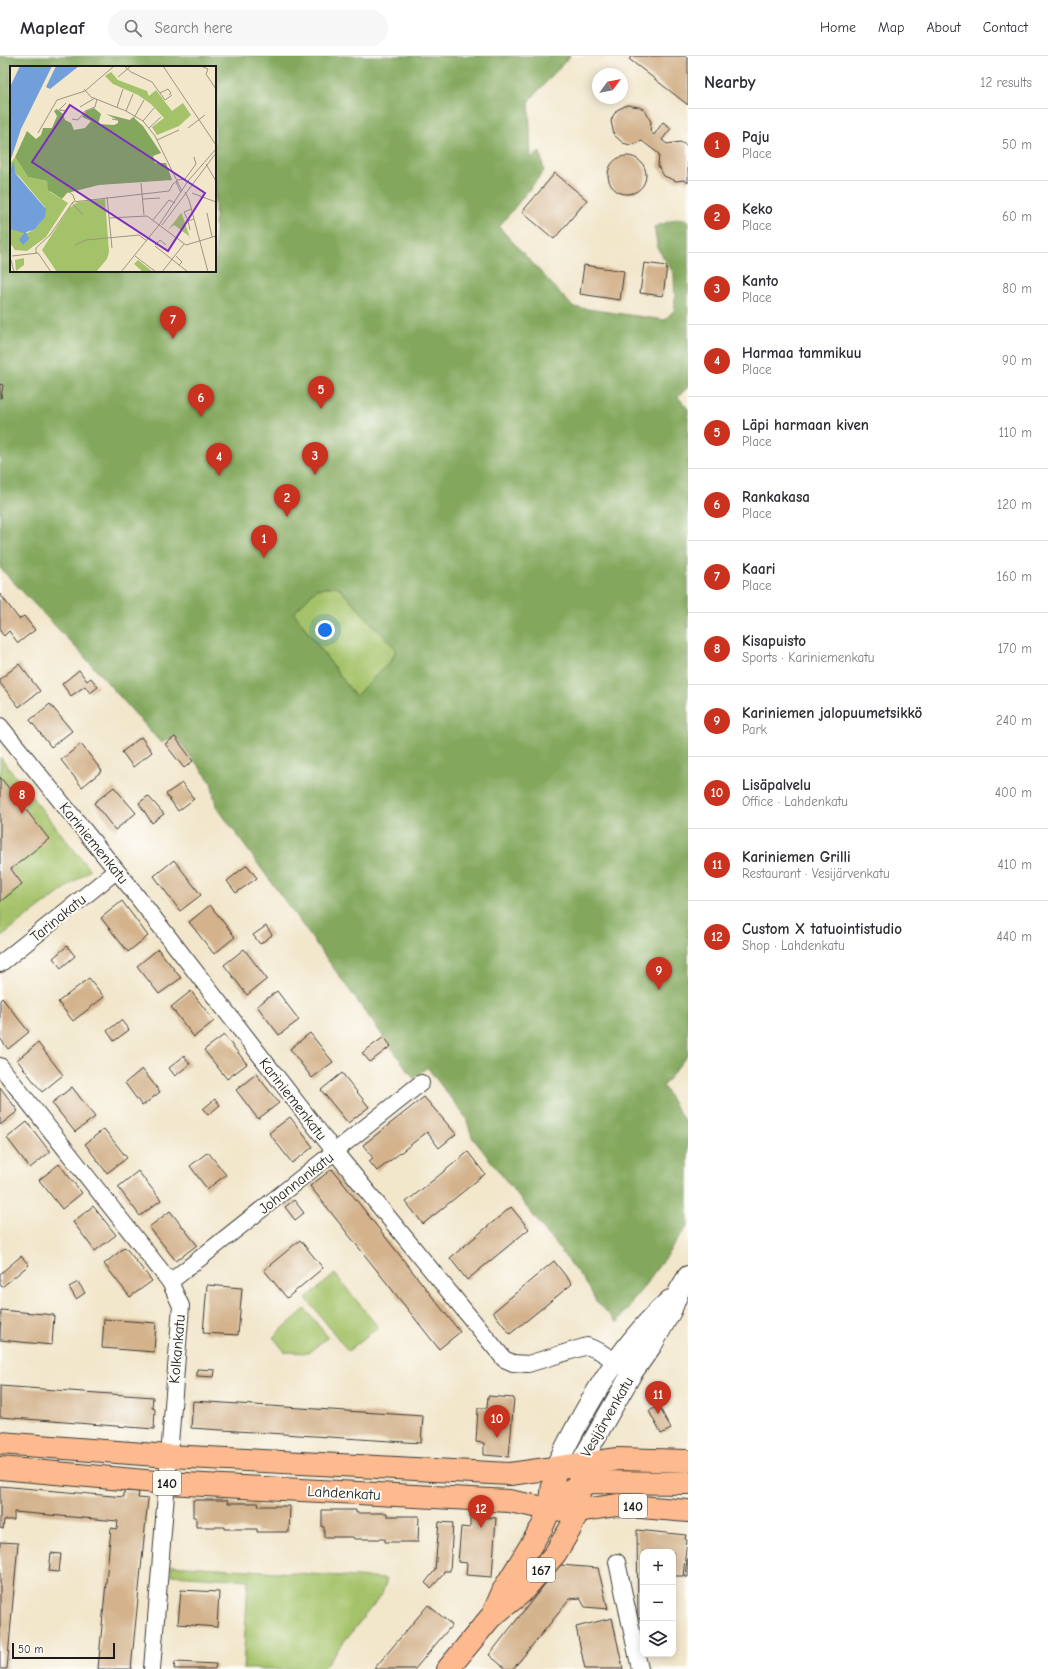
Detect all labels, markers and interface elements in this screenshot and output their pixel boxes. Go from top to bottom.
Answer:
search box [108,10,388,46]
text: Mapleaf [20,17,84,39]
icon: search [122,17,144,39]
text: Search here [154,19,233,37]
text: Home [820,19,856,36]
text: Map [878,19,904,36]
text: About [926,19,961,36]
text: Contact [983,19,1028,36]
inset map [10,66,216,272]
north arrow [592,68,628,104]
text: Nearby [704,73,755,92]
text: 12 results [980,75,1032,90]
text: Paju [742,128,770,146]
text: 1 [714,137,720,152]
text: 50 m [1002,137,1032,152]
text: Place [742,146,772,161]
text: Keko [742,200,773,218]
text: 2 [714,209,720,224]
text: 60 m [1002,209,1032,224]
text: Place [742,218,772,233]
text: Kanto [742,272,779,290]
text: 3 [714,281,720,296]
text: 80 m [1002,281,1032,296]
text: Place [742,290,772,305]
pin: 7 [160,306,186,339]
text: Harmaa tammikuu [742,344,861,362]
text: 4 [714,353,720,368]
text: 90 m [1002,353,1032,368]
text: Place [742,362,772,377]
pin: 5 [308,376,334,409]
pin: 6 [188,384,214,417]
text: Läpi harmaan kiven [742,416,869,434]
text: 5 [714,425,720,440]
text: 110 m [999,425,1032,440]
text: Place [742,434,772,449]
pin: 3 [302,442,328,475]
pin: 4 [206,443,232,476]
pin: 2 [274,484,300,517]
text: Rankakasa [742,488,810,506]
text: 6 [714,497,720,512]
text: 120 m [997,497,1032,512]
text: Place [742,506,772,521]
pin: 1 [251,525,277,558]
text: Kaari [742,560,775,578]
text: 7 [714,569,720,584]
text: 160 m [997,569,1032,584]
text: Place [742,578,772,593]
your location [315,620,335,640]
text: Kisapuisto [742,632,806,650]
text: 8 [714,641,720,656]
text: 170 m [998,641,1032,656]
text: Sports · Kariniemenkatu [742,650,875,665]
text: Kariniemen jalopuumetsikkö [742,704,922,722]
text: 9 [714,713,720,728]
text: 240 m [996,713,1032,728]
text: Park [742,722,767,737]
text: Lisäpalvelu [742,776,811,794]
pin: 8 [9,781,35,814]
text: 10 [711,785,723,800]
text: 400 m [995,785,1032,800]
text: Office · Lahdenkatu [742,794,848,809]
street label: Kariniemenkatu [56,799,132,887]
text: Kariniemen Grilli [742,848,851,866]
text: 11 [712,857,722,872]
text: 410 m [998,857,1032,872]
text: Restaurant · Vesijärvenkatu [742,866,890,881]
street label: Tarinakatu [27,890,89,946]
text: Custom X tatuointistudio [742,920,902,938]
text: 12 [711,929,723,944]
text: 440 m [996,929,1032,944]
text: Shop · Lahdenkatu [742,938,845,953]
pin: 9 [646,957,672,990]
street label: Kariniemenkatu [255,1054,331,1144]
street label: Johannankatu [255,1148,337,1218]
street label: Kolkankatu [165,1314,189,1384]
street label: Vesijärvenkatu [577,1374,637,1460]
pin: 11 [645,1381,671,1414]
pin: 10 [484,1405,510,1438]
road number: 140 [153,1471,181,1495]
street label: Lahdenkatu [307,1482,381,1504]
road number: 140 [619,1494,647,1518]
pin: 12 [468,1495,494,1528]
map controls [640,1549,676,1657]
button: + [640,1549,676,1585]
road number: 167 [527,1558,555,1582]
button: − [640,1585,676,1621]
button: layers [640,1621,676,1657]
scale bar [12,1641,115,1660]
text: 50 m [18,1643,43,1656]

